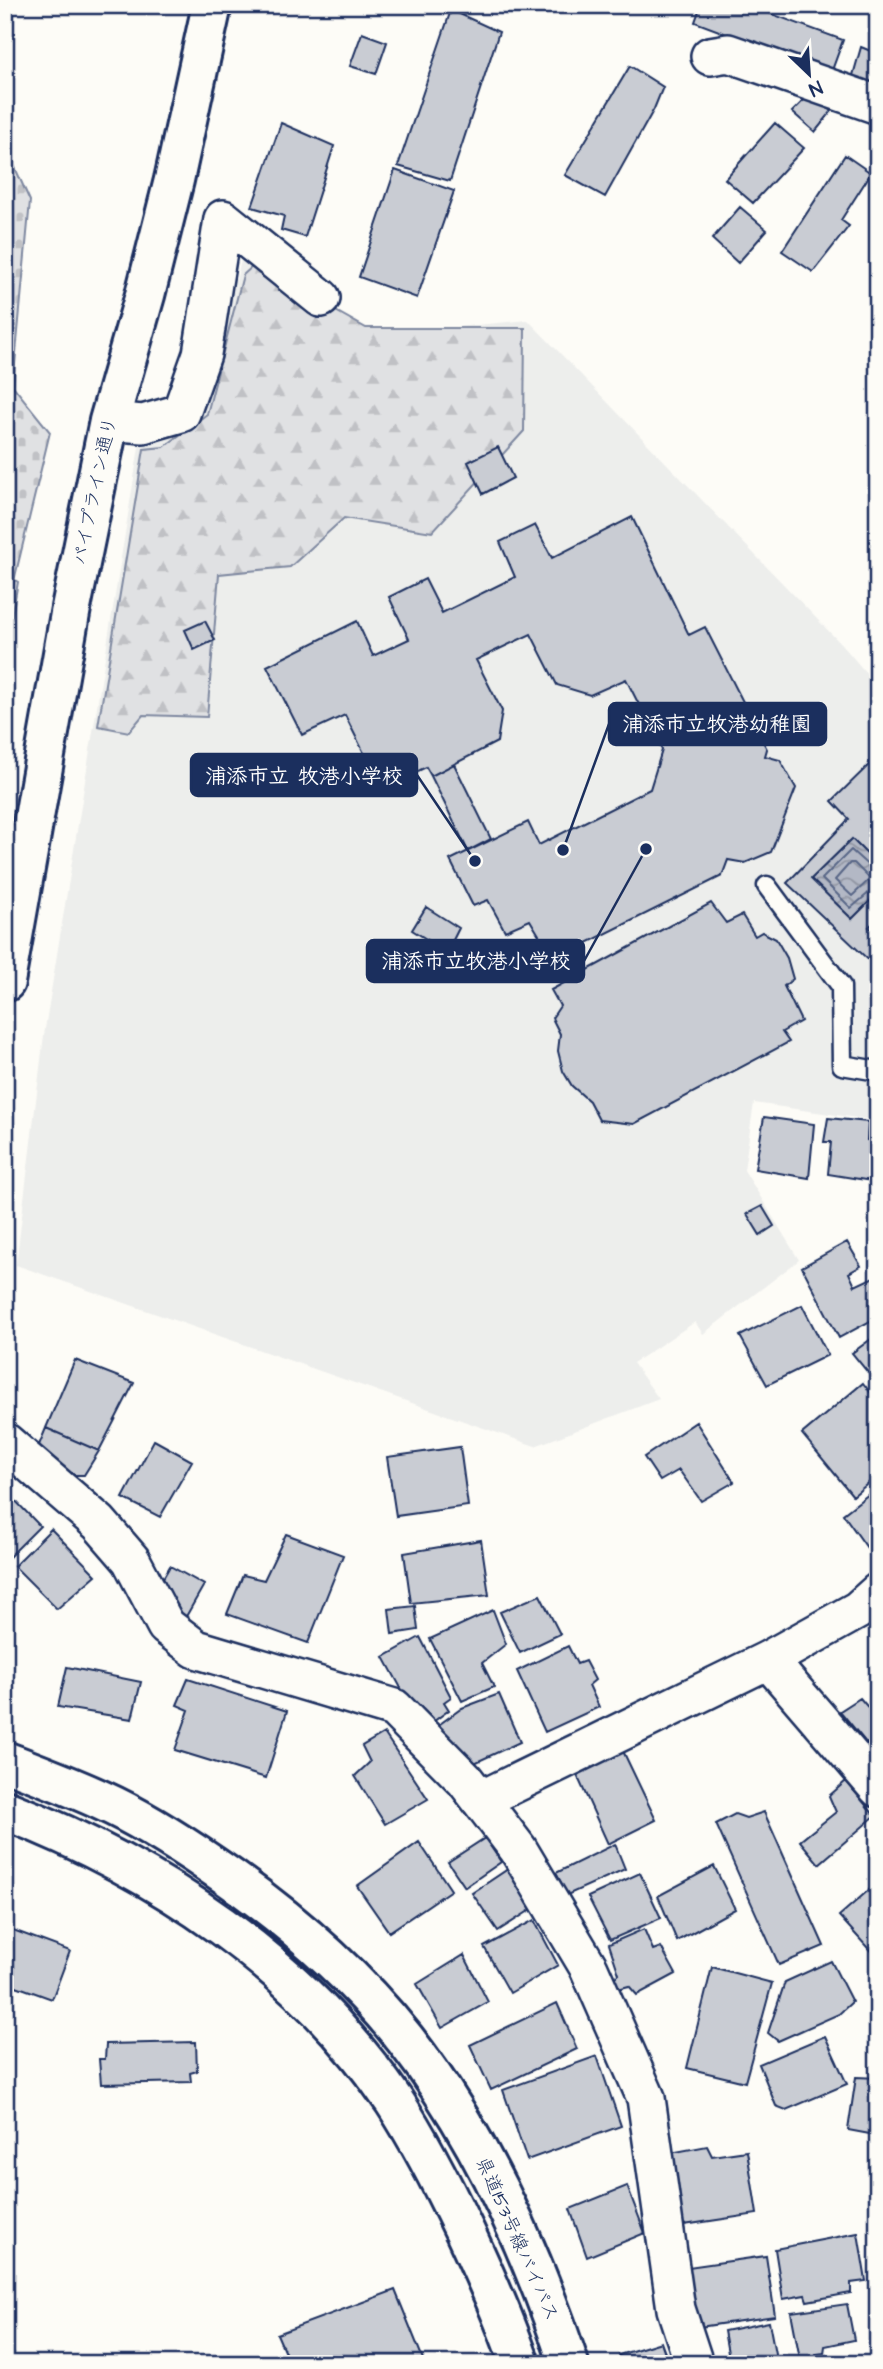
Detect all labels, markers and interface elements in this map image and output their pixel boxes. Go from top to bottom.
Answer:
north arrow [774,38,844,108]
text: N [804,73,827,103]
street label: パイプライン通り [66,414,124,568]
callout: 浦添市立牧港幼稚園 [609,703,826,745]
text: 浦添市立牧港幼稚園 [623,710,812,739]
callout: 浦添市立 牧港小学校 [191,754,417,796]
text: 浦添市立 牧港小学校 [205,762,403,791]
callout: 浦添市立牧港小学校 [367,940,584,982]
text: 浦添市立牧港小学校 [382,947,571,976]
street label: 県道153号線バイパス [469,2153,565,2325]

